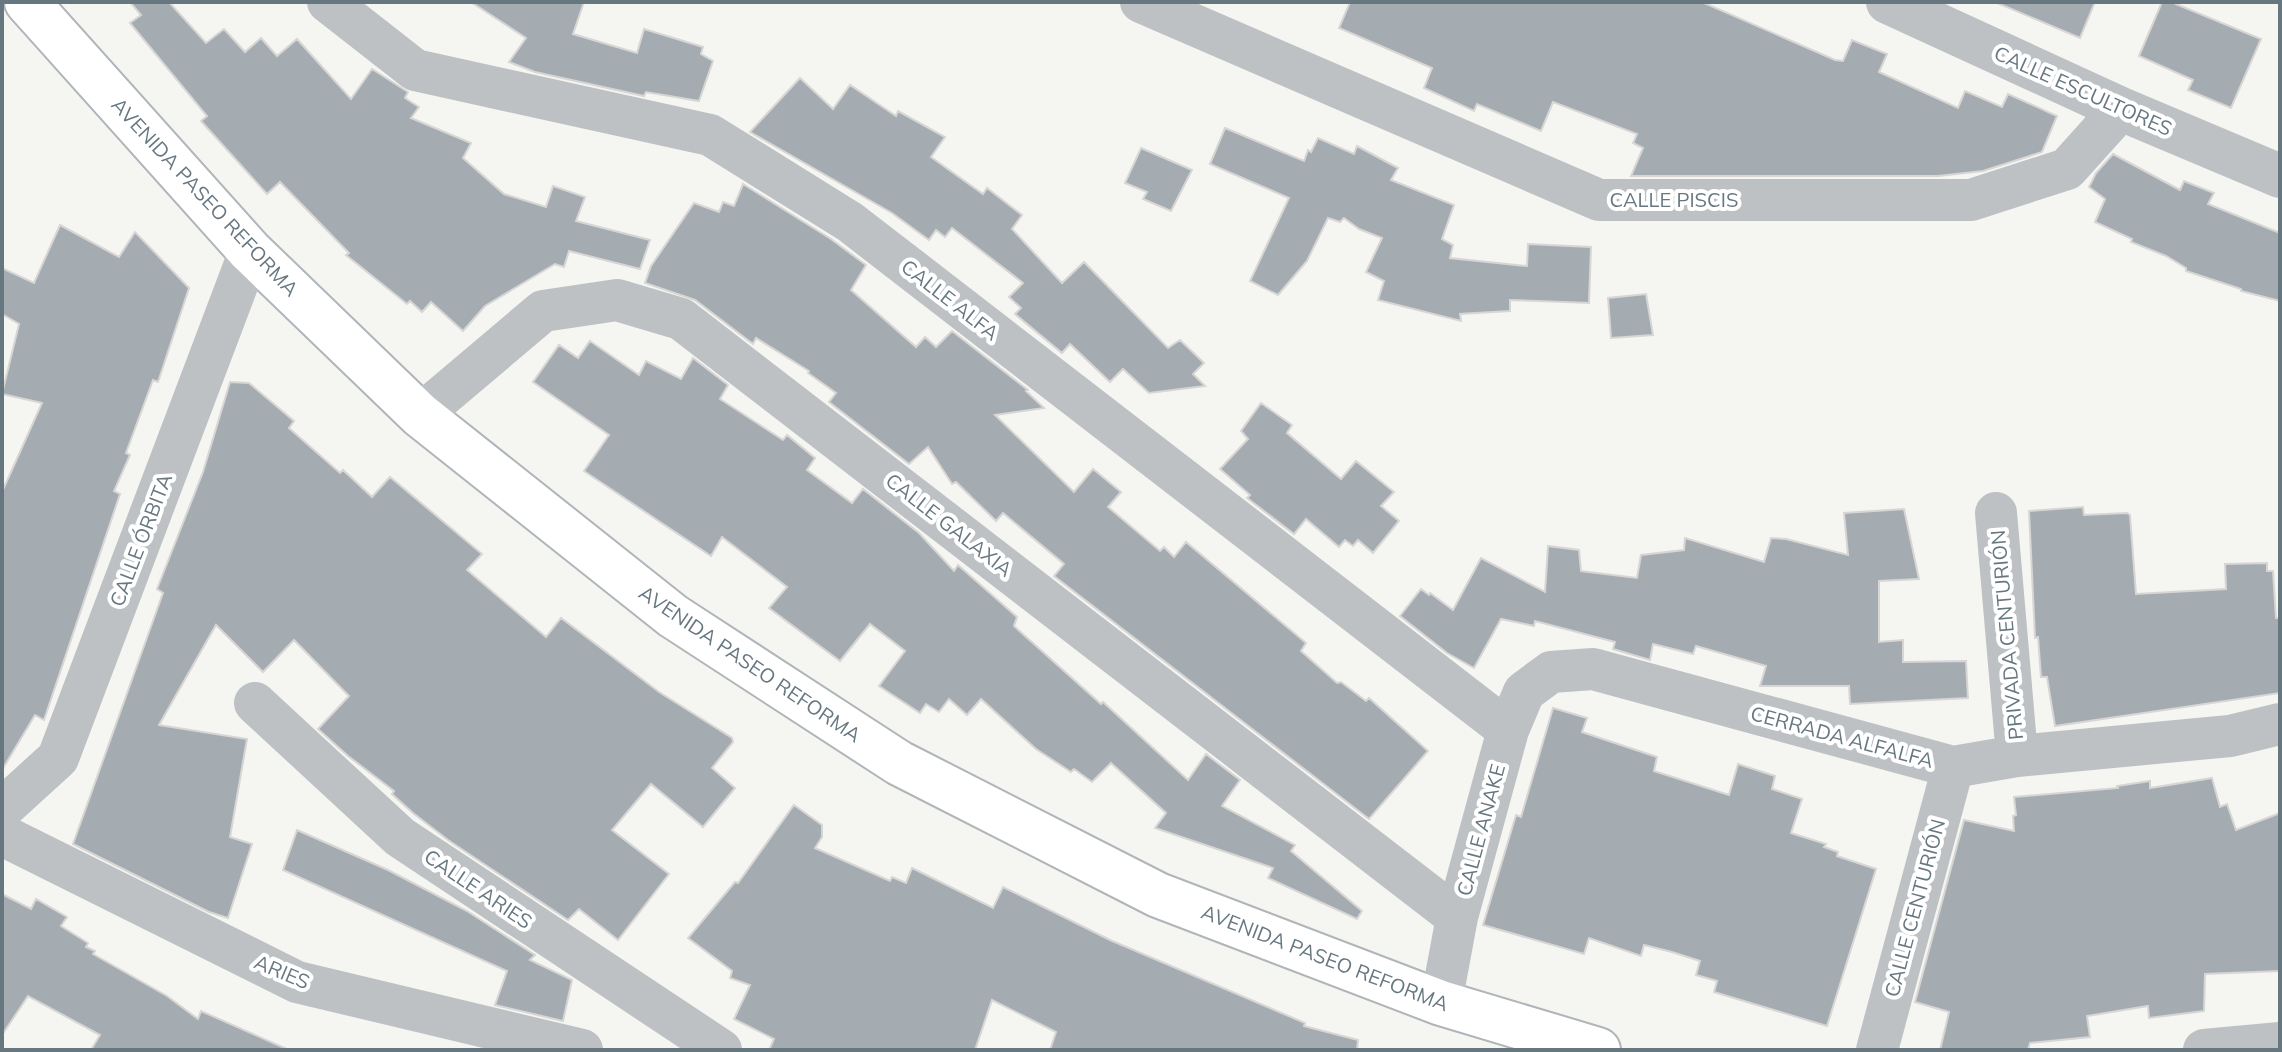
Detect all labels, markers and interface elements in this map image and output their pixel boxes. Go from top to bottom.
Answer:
street label: CALLE ESCULTORES [1990,40,2176,141]
street label: AVENIDA PASEO REFORMA [107,92,304,301]
street label: CALLE PISCIS [1610,187,1738,212]
street label: CALLE ALFA [896,254,1004,346]
street label: CALLE GALAXIA [881,467,1018,582]
street label: CALLE ÓRBITA [104,470,177,610]
street label: PRIVADA CENTURIÓN [1985,529,2028,741]
street label: AVENIDA PASEO REFORMA [634,580,866,748]
street label: CERRADA ALFALFA [1748,700,1937,773]
street label: CALLE ANAKE [1451,761,1510,899]
street label: CALLE CENTURIÓN [1879,816,1950,1000]
street label: CALLE ARIES [420,843,537,934]
street label: AVENIDA PASEO REFORMA [1198,899,1453,1016]
street label: ARIES [251,949,314,994]

